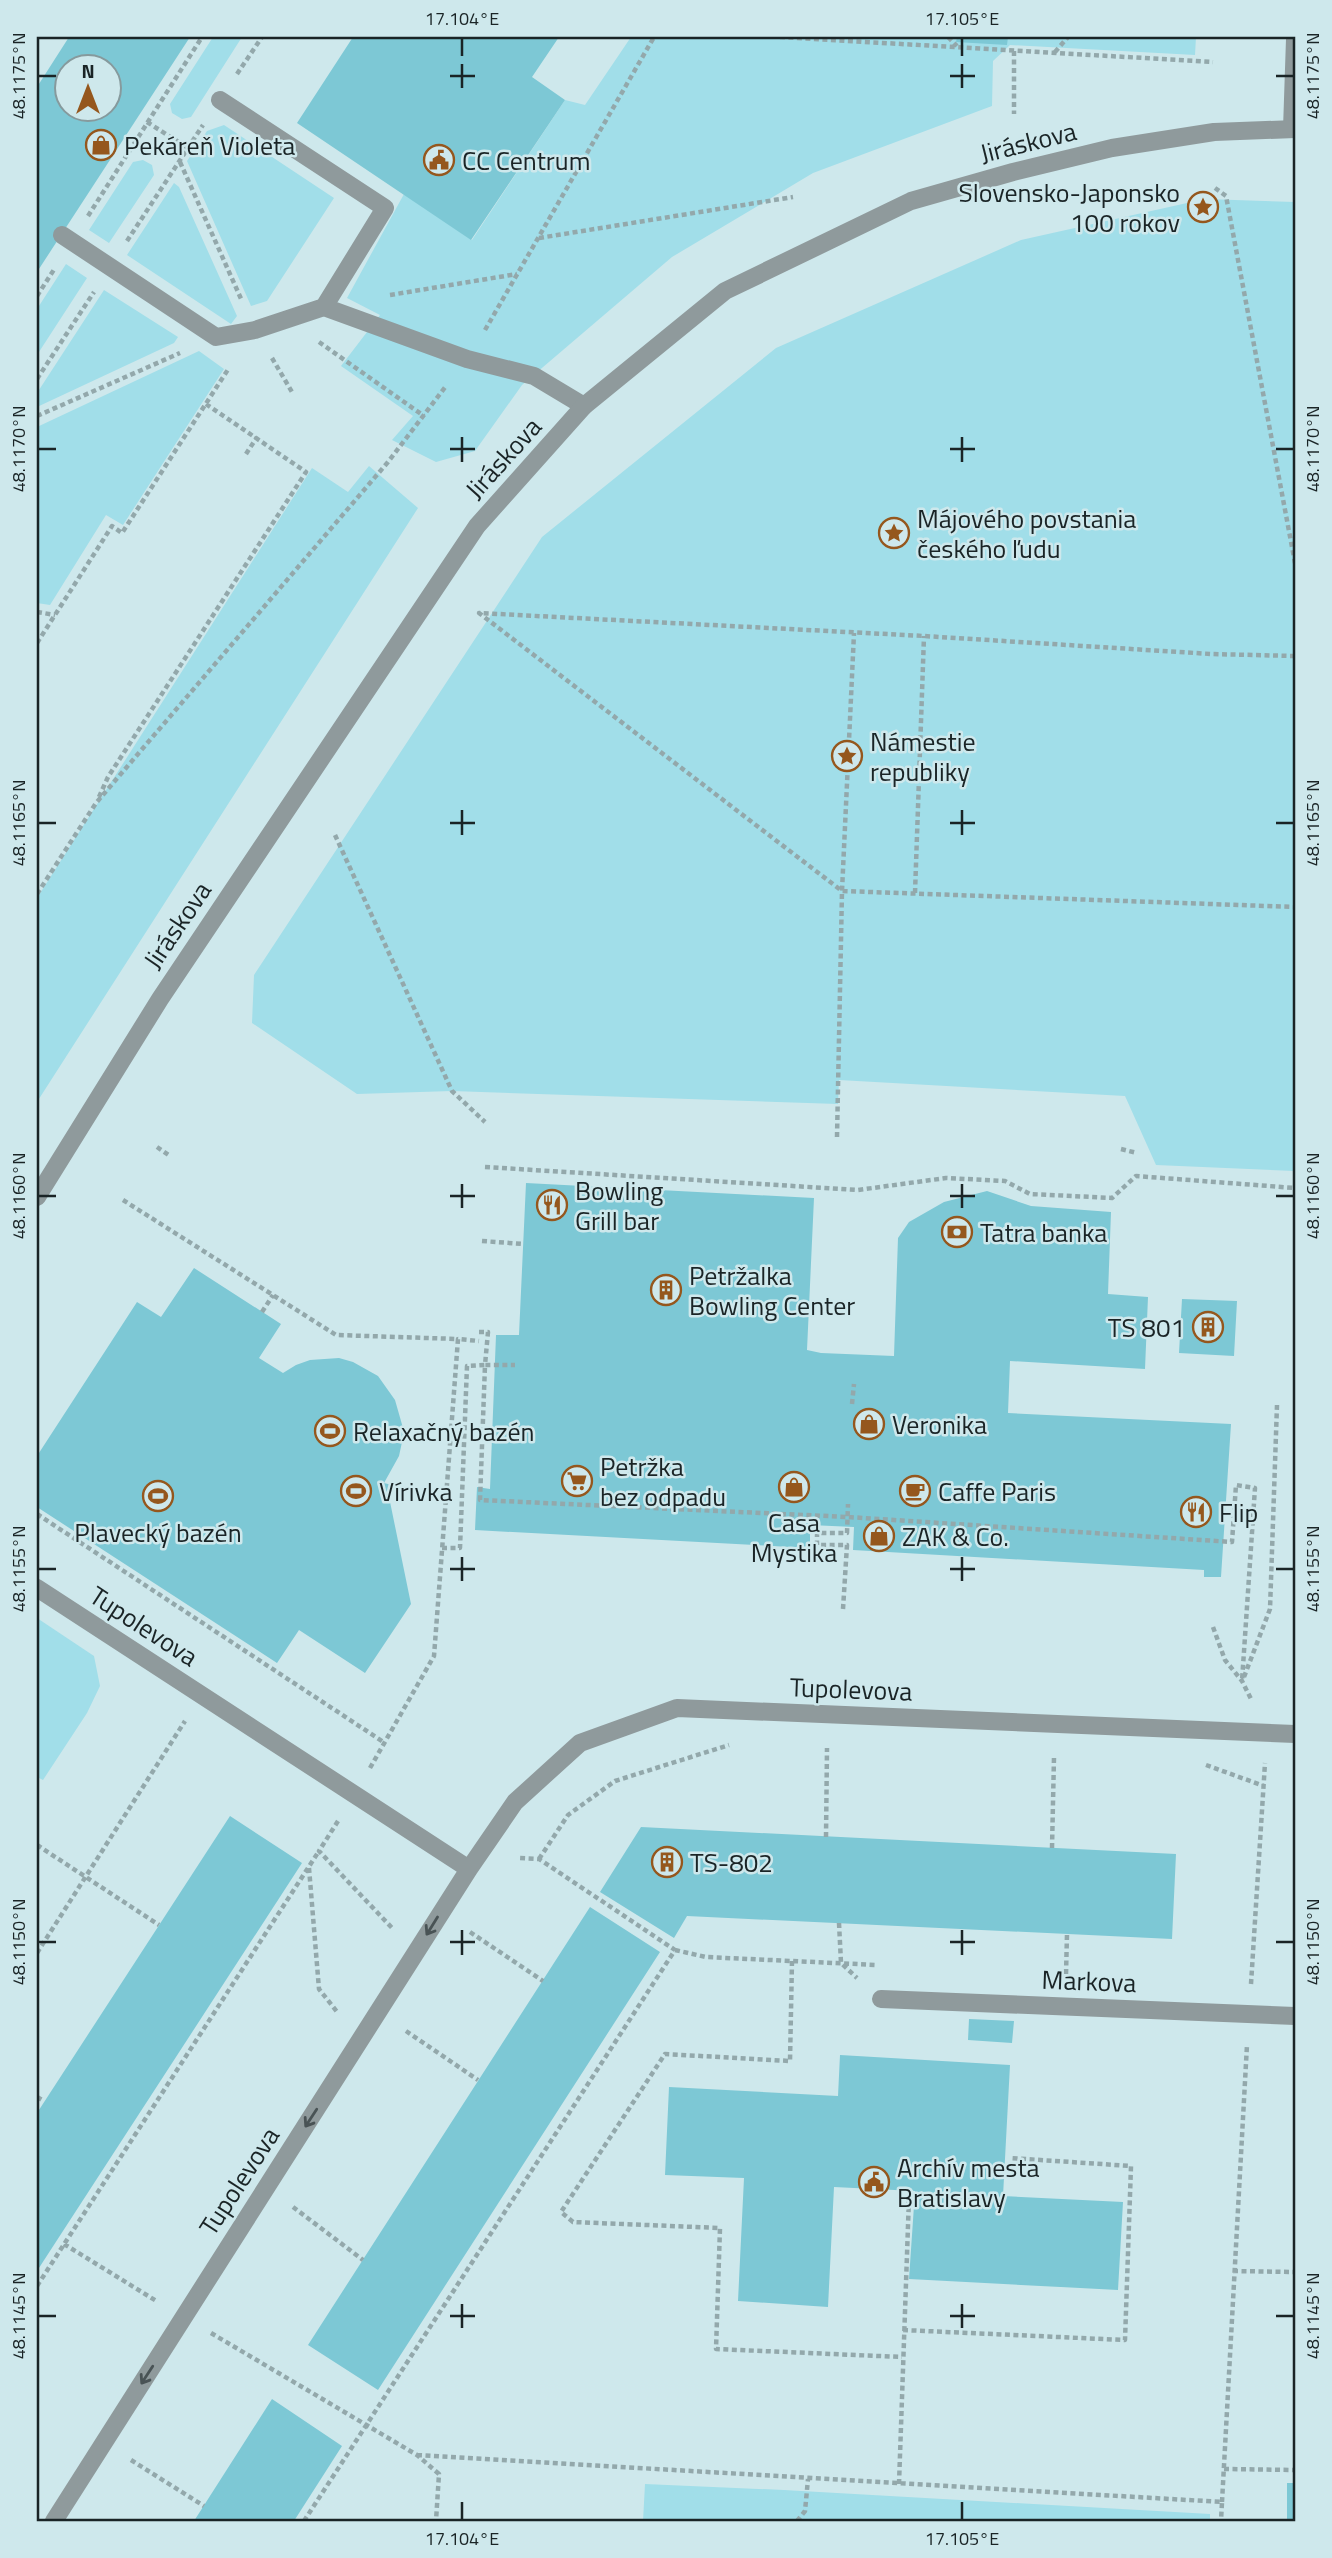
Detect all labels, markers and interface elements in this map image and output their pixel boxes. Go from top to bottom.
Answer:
text: 17.104°E [425,5,499,32]
text: 17.105°E [925,5,999,32]
text: 48.1175°N [5,33,32,119]
text: 48.1175°N [1299,33,1326,119]
north arrow [52,52,122,122]
text: N [81,56,95,85]
street label: Jiráskova [976,111,1080,173]
place label: Pekáreň Violeta [124,126,295,165]
shop icon: Pekáreň Violeta [84,128,118,162]
place label: CC Centrum [462,141,590,180]
public building icon: CC Centrum [422,143,456,177]
place label: Slovensko-Japonsko 100 rokov [959,173,1180,242]
place icon: Slovensko-Japonsko 100 rokov [1186,190,1220,224]
text: 48.1170°N [5,406,32,492]
text: 48.1170°N [1299,406,1326,492]
street label: Jiráskova [456,408,550,508]
place label: Májového povstania českého ľudu [917,499,1136,568]
place icon: Májového povstania českého ľudu [877,516,911,550]
place label: Námestie republiky [870,722,976,791]
place icon: Námestie republiky [830,739,864,773]
text: 48.1165°N [5,780,32,866]
text: 48.1165°N [1299,780,1326,866]
street label: Jiráskova [133,873,221,977]
text: 48.1160°N [5,1153,32,1239]
text: 48.1160°N [1299,1153,1326,1239]
place label: Bowling Grill bar [575,1171,663,1240]
restaurant icon: Bowling Grill bar [535,1188,569,1222]
place label: Tatra banka [980,1213,1107,1252]
bank icon: Tatra banka [940,1215,974,1249]
place label: Petržalka Bowling Center [689,1256,855,1325]
building icon: Petržalka Bowling Center [649,1273,683,1307]
place label: TS 801 [1108,1308,1185,1347]
building icon: TS 801 [1191,1310,1225,1344]
place label: Veronika [892,1405,987,1444]
shop icon: Veronika [852,1407,886,1441]
place label: Relaxačný bazén [353,1412,535,1451]
sports icon: Relaxačný bazén [313,1414,347,1448]
place label: Petržka bez odpadu [600,1447,726,1516]
supermarket icon: Petržka bez odpadu [560,1464,594,1498]
shop icon: Casa Mystika [777,1470,811,1504]
place label: Vírivka [379,1472,452,1511]
place label: Caffe Paris [938,1472,1056,1511]
sports icon: Vírivka [339,1474,373,1508]
cafe icon: Caffe Paris [898,1474,932,1508]
sports icon: Plavecký bazén [141,1479,175,1513]
place label: Flip [1219,1493,1258,1532]
restaurant icon: Flip [1179,1495,1213,1529]
place label: Casa Mystika [751,1503,837,1572]
place label: Plavecký bazén [74,1513,242,1552]
place label: ZAK & Co. [902,1517,1009,1556]
shop icon: ZAK & Co. [862,1519,896,1553]
text: 48.1155°N [5,1526,32,1612]
text: 48.1155°N [1299,1526,1326,1612]
street label: Tupolevova [82,1576,206,1676]
street label: Tupolevova [789,1667,913,1711]
place label: TS-802 [690,1843,773,1882]
building icon: TS-802 [650,1845,684,1879]
text: 48.1150°N [5,1899,32,1985]
text: 48.1150°N [1299,1899,1326,1985]
one-way arrow [425,1916,439,1936]
street label: Markova [1041,1960,1137,2002]
one-way arrow [303,2108,317,2128]
street label: Tupolevova [189,2119,289,2243]
place label: Archív mesta Bratislavy [897,2148,1040,2217]
public building icon: Archív mesta Bratislavy [857,2165,891,2199]
text: 48.1145°N [5,2273,32,2359]
text: 48.1145°N [1299,2273,1326,2359]
one-way arrow [139,2364,153,2384]
text: 17.104°E [425,2525,499,2552]
text: 17.105°E [925,2525,999,2552]

